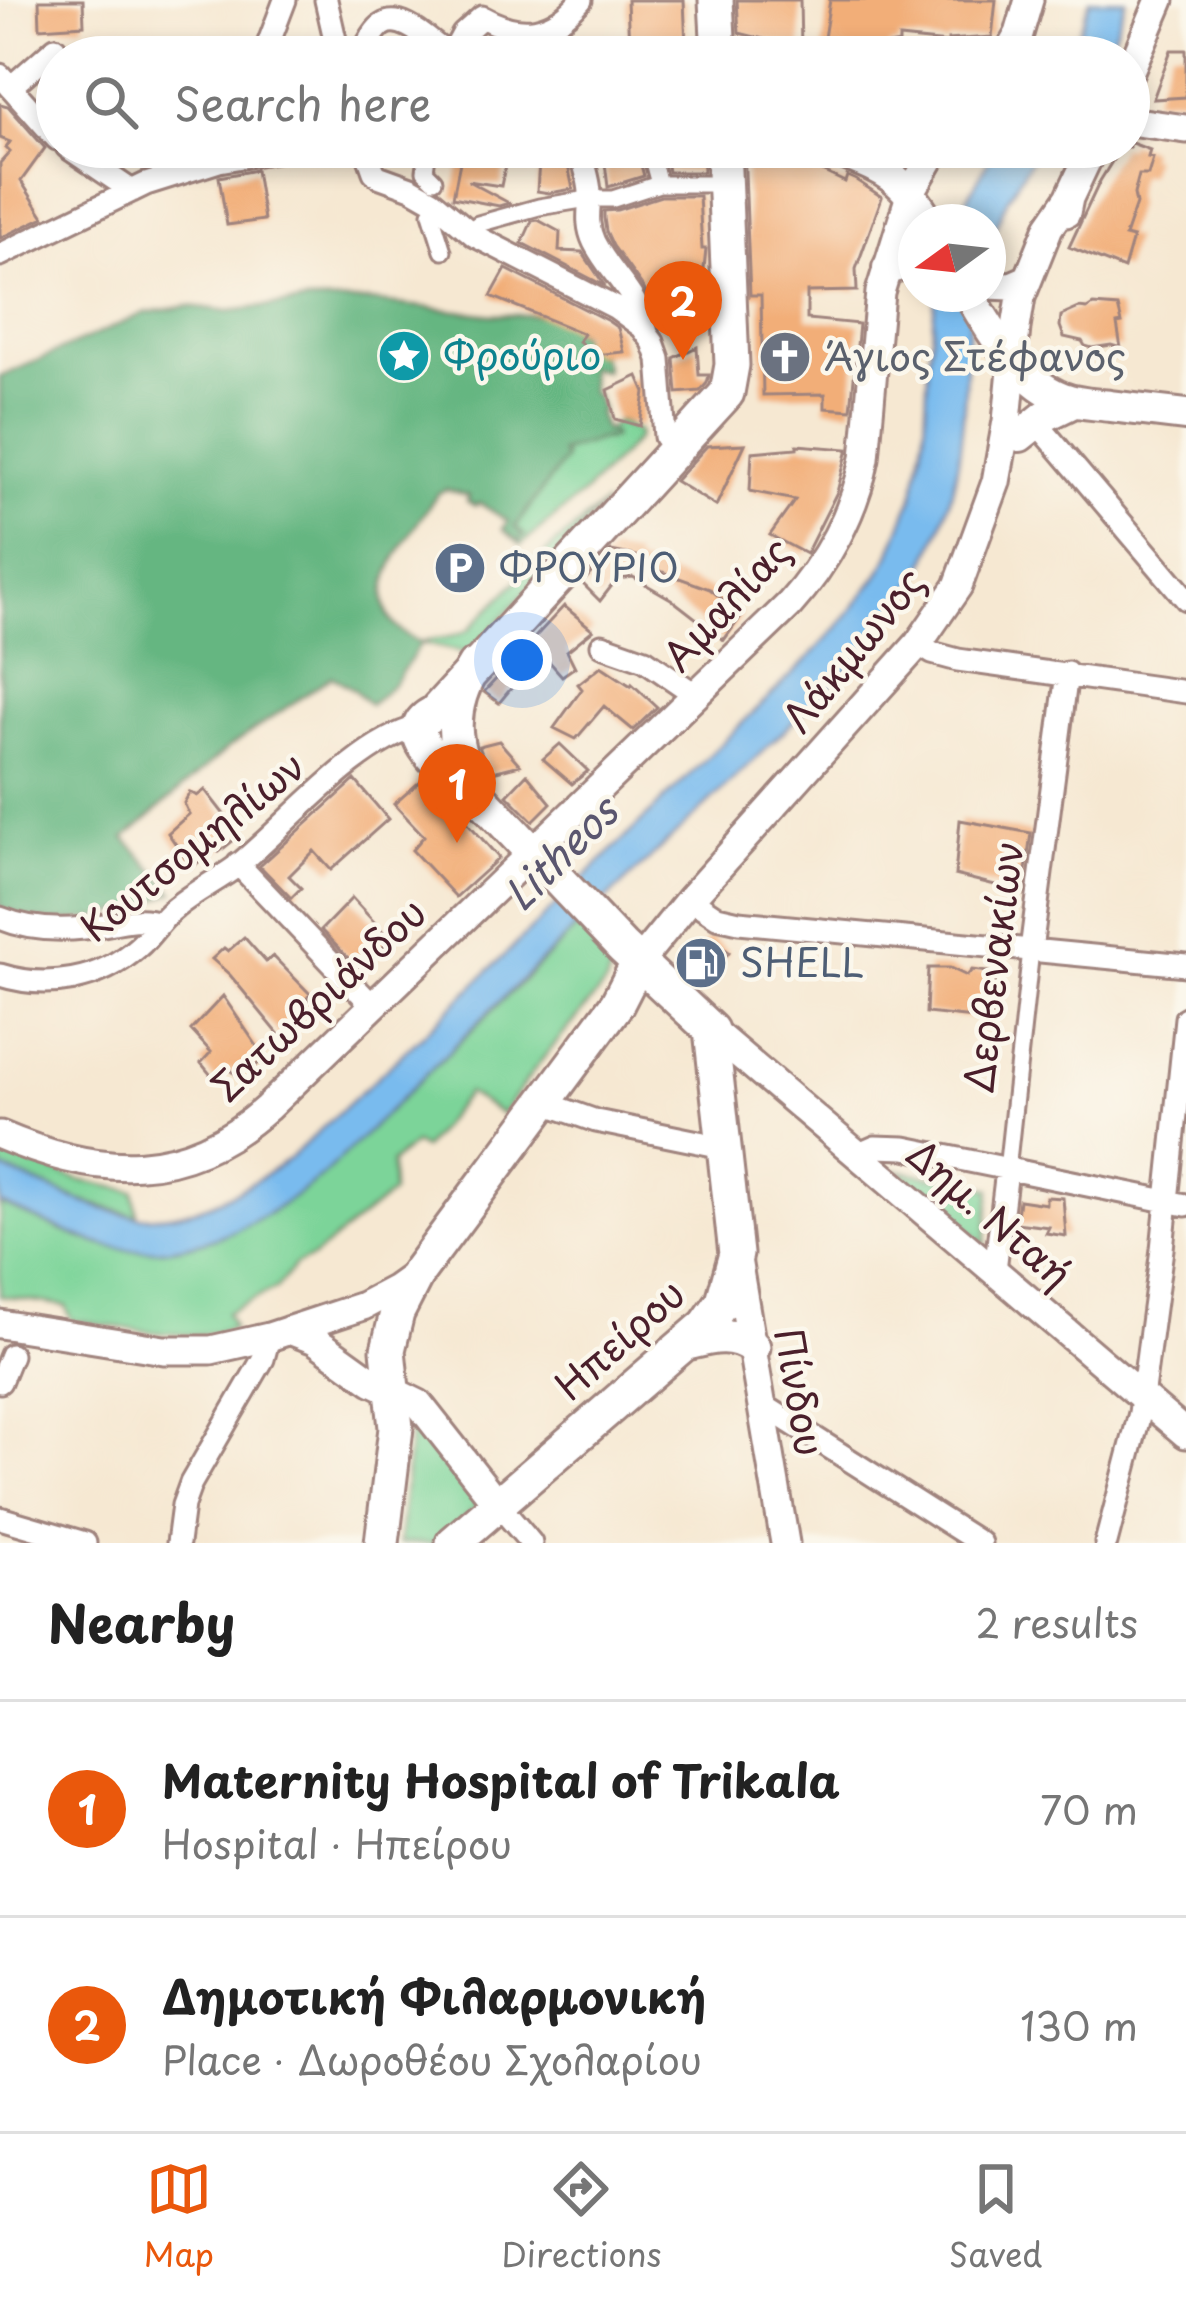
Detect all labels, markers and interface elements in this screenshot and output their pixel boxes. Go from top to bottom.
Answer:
search box [36,36,1150,168]
text: Search here [174,68,431,136]
icon: search [78,69,144,135]
north arrow [898,204,1006,312]
pin: 2 [644,261,722,360]
place label: Φρούριο [443,324,601,383]
place label: Άγιος Στέφανος [824,325,1126,384]
place icon: Φρούριο [376,328,432,384]
church icon: Άγιος Στέφανος [757,329,813,385]
street label: Αμαλίας [647,522,803,683]
place label: ΦΡΟΥΡΙΟ [499,536,679,595]
parking icon: ΦΡΟΥΡΙΟ [432,540,488,596]
street label: Λάκμωνος [767,553,937,744]
your location [492,630,552,690]
street label: Κουτσομηλίων [66,736,317,954]
pin: 1 [418,744,496,843]
water label: Litheos [488,778,633,924]
street label: Δερβενακίων [947,838,1036,1096]
street label: Σατωβριάνδου [197,883,438,1114]
place label: SHELL [740,931,864,990]
fuel station icon: SHELL [673,935,729,991]
street label: Δημ. Νταή [895,1124,1086,1301]
street label: Ηπείρου [540,1264,697,1413]
street label: Πίνδου [761,1323,842,1460]
text: Nearby [48,1583,235,1660]
text: 2 results [976,1592,1138,1651]
text: Maternity Hospital of Trikala [162,1745,840,1813]
text: 1 [78,1779,96,1838]
text: 70 m [1040,1779,1138,1838]
text: Hospital · Ηπείρου [162,1813,512,1872]
text: Δημοτική Φιλαρμονική [162,1961,706,2029]
text: 2 [73,1995,101,2054]
text: 130 m [1020,1995,1138,2054]
text: Place · Δωροθέου Σχολαρίου [162,2029,702,2088]
tab: Map [144,2156,214,2278]
tab: Directions [501,2156,662,2278]
tab: Saved [949,2156,1042,2278]

